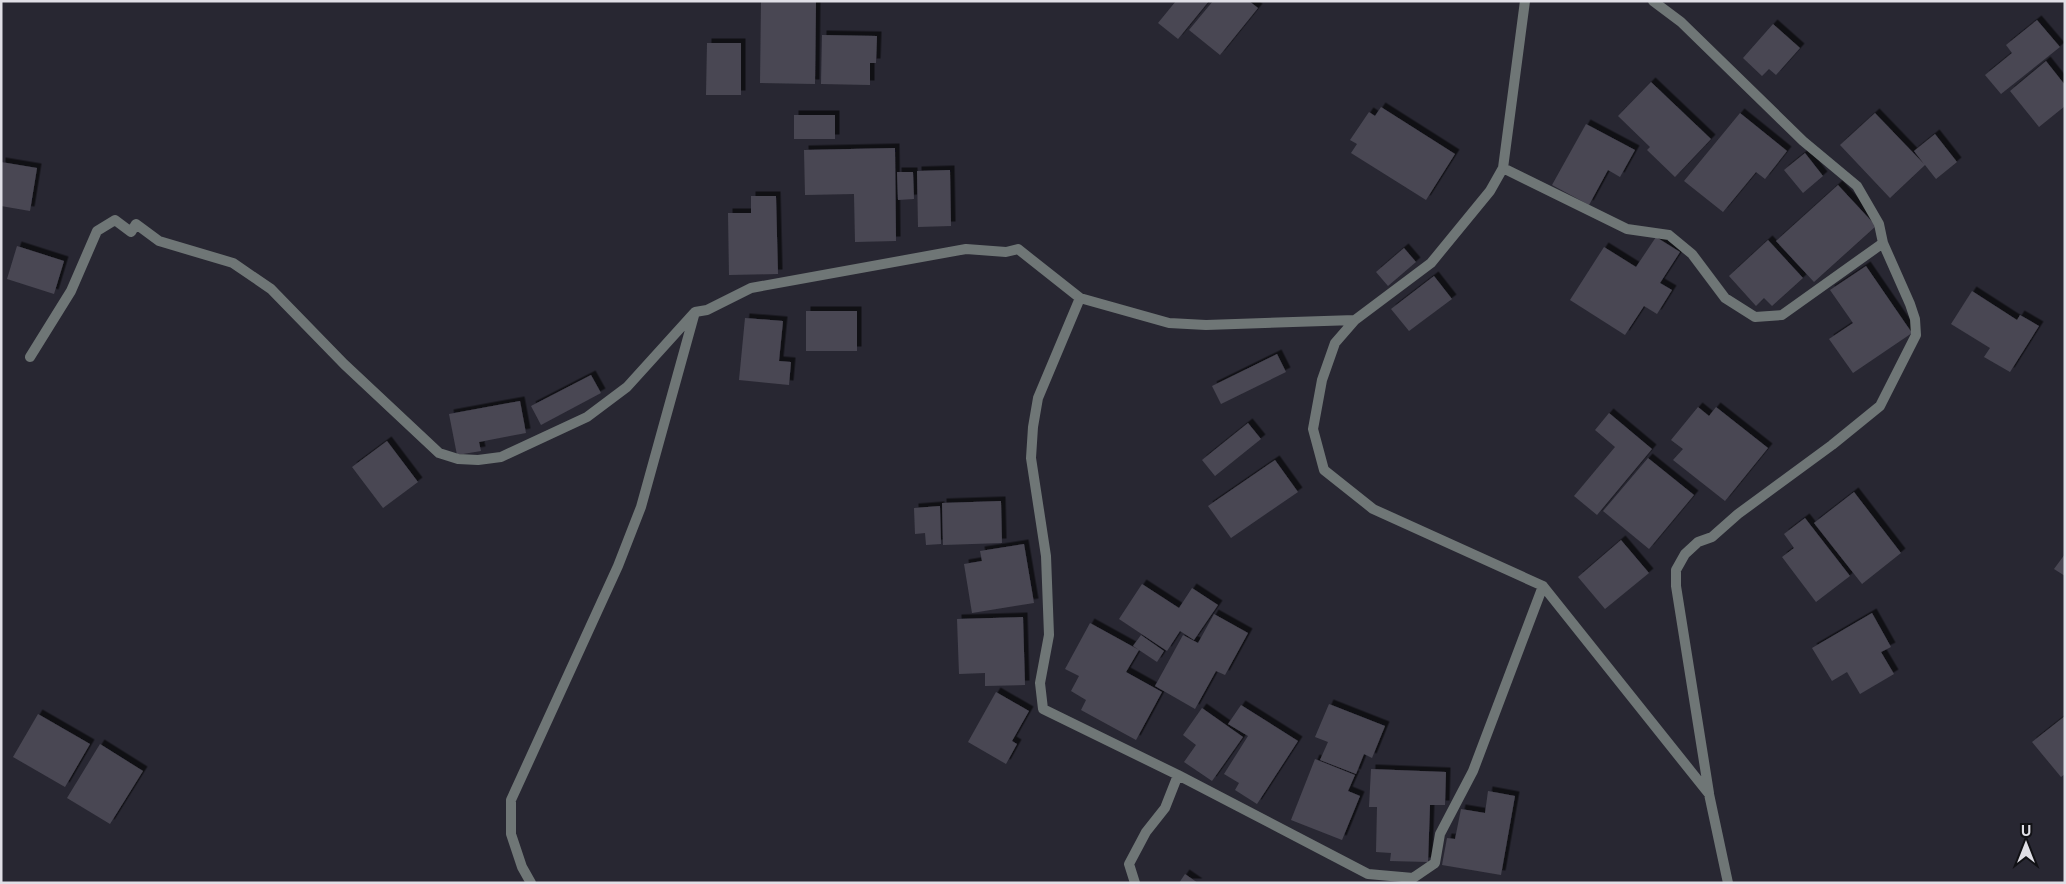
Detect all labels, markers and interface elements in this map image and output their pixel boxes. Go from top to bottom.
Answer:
north arrow [2001,819,2051,869]
text: U [2021,822,2031,839]

